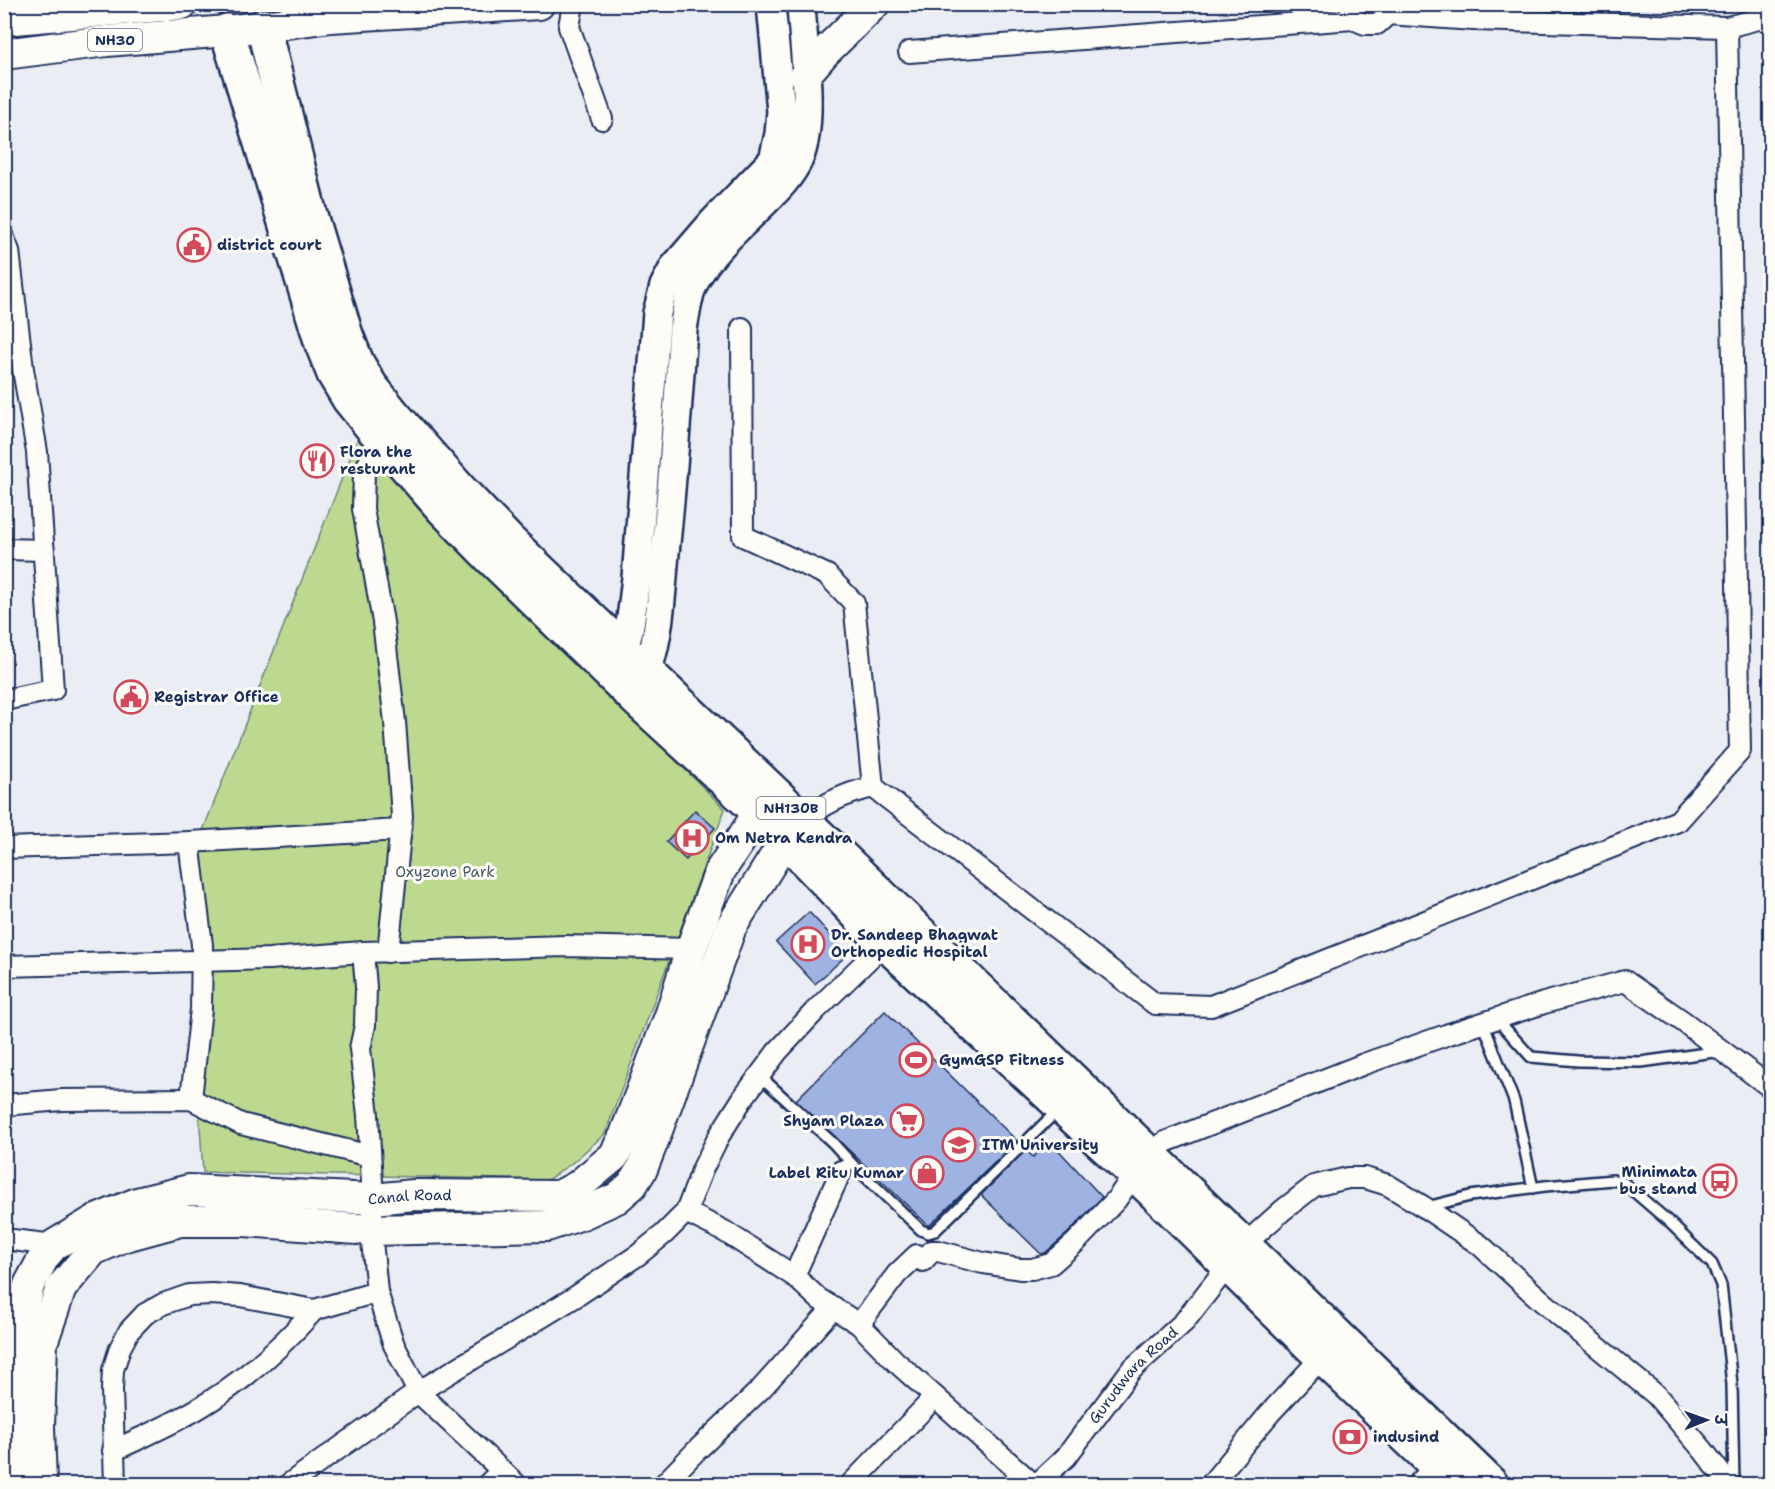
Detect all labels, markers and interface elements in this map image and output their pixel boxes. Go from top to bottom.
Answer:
road number: NH30 [88,29,142,51]
public building icon: district court [176,227,212,263]
place label: district court [217,235,322,255]
place label: Flora the resturant [340,442,416,479]
restaurant icon: Flora the resturant [299,443,335,479]
public building icon: Registrar Office [113,679,149,715]
place label: Registrar Office [154,687,279,707]
road number: NH130B [756,797,826,819]
hospital icon: Om Netra Kendra [674,820,710,856]
place label: Om Netra Kendra [715,828,853,848]
park label: Oxyzone Park [395,862,495,882]
place label: Dr. Sandeep Bhagwat Orthopedic Hospital [831,925,998,962]
hospital icon: Dr. Sandeep Bhagwat Orthopedic Hospital [790,926,826,962]
sports icon: GymGSP Fitness [898,1042,934,1078]
place label: GymGSP Fitness [939,1050,1065,1070]
supermarket icon: Shyam Plaza [889,1103,925,1139]
place label: Shyam Plaza [783,1111,885,1131]
school or university icon: ITM University [941,1127,977,1163]
place label: ITM University [982,1135,1099,1155]
shop icon: Label Ritu Kumar [909,1155,945,1191]
place label: Minimata bus stand [1620,1162,1698,1199]
place label: Label Ritu Kumar [769,1163,904,1183]
bus stop icon: Minimata bus stand [1702,1163,1738,1199]
street label: Canal Road [367,1185,452,1209]
street label: Gurudwara Road [1084,1322,1183,1428]
north arrow [1676,1390,1736,1450]
text: उ [1710,1412,1731,1427]
bank icon: indusind [1332,1419,1368,1455]
place label: indusind [1373,1427,1439,1447]

